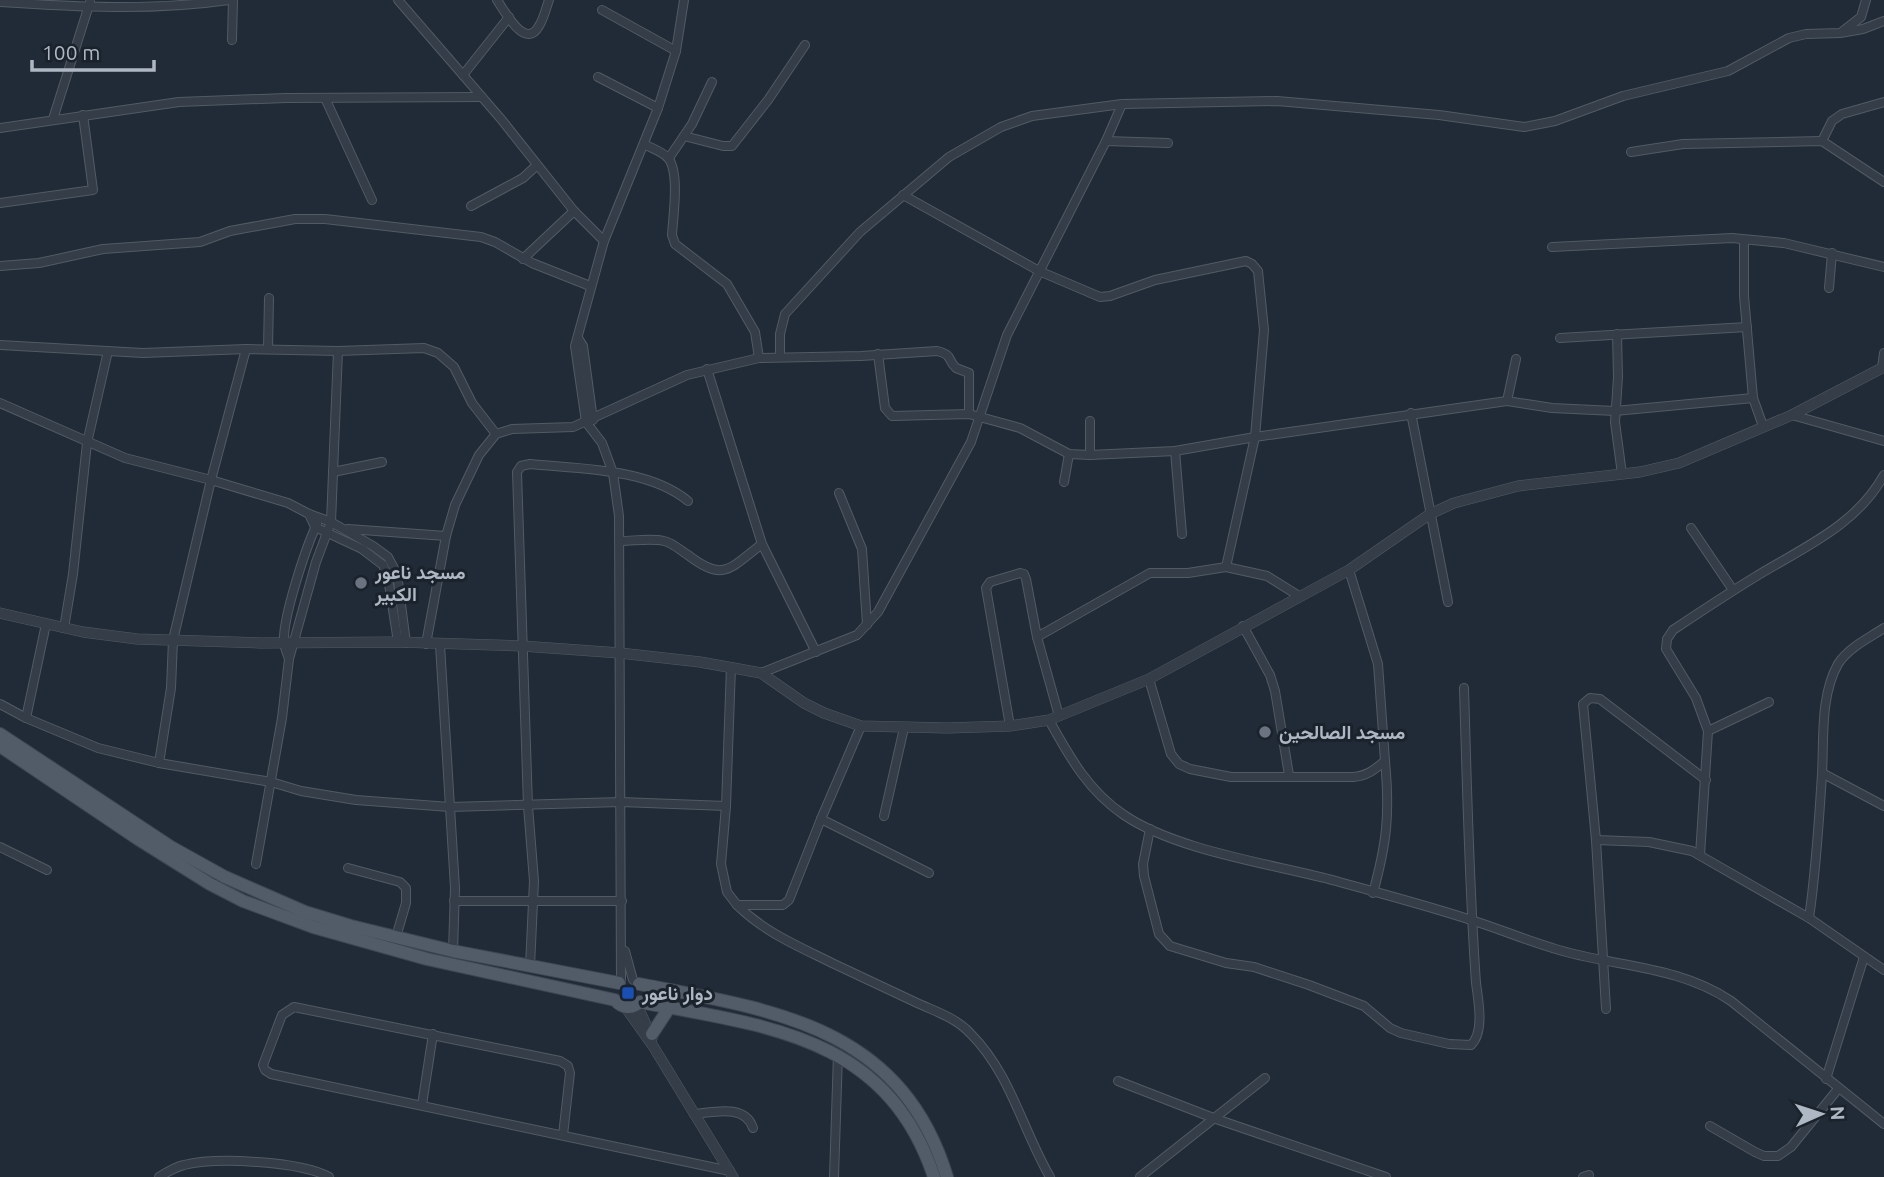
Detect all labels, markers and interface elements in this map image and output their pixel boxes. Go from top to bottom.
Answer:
scale bar [32,28,154,72]
text: 100 m [42,40,100,64]
place label: مسجد ناعور الكبير [374,561,466,607]
marker: مسجد ناعور الكبير [353,575,369,591]
place label: مسجد الصالحين [1279,721,1405,744]
marker: مسجد الصالحين [1257,724,1273,740]
place label: دوار ناعور [641,982,713,1006]
marker: دوار ناعور [620,985,636,1001]
north arrow [1786,1079,1856,1149]
text: N [1827,1105,1849,1121]

